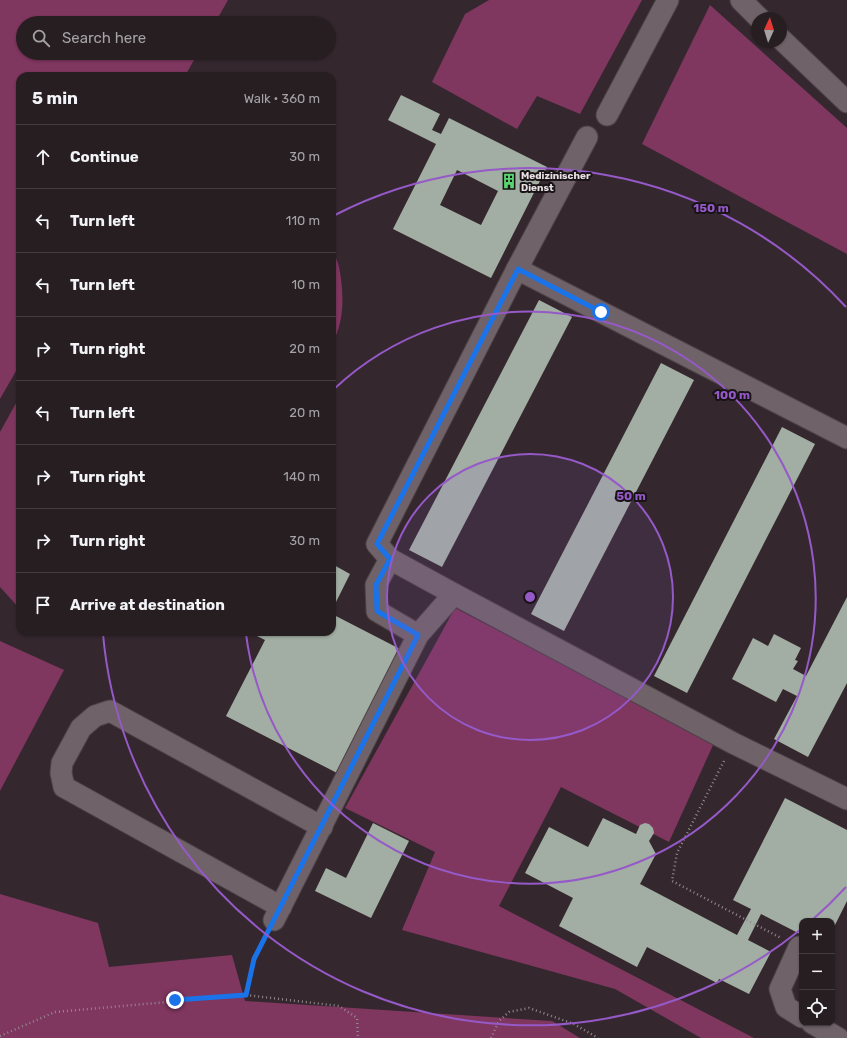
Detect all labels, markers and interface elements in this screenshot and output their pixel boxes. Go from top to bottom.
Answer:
north arrow [751,12,787,48]
search box [16,16,336,60]
icon: search [30,27,52,49]
text: Search here [62,29,146,47]
text: 5 min [32,88,78,108]
text: Walk · 360 m [244,91,320,106]
icon: ahead [32,146,54,168]
text: Continue [70,148,139,166]
text: 30 m [289,149,320,164]
place label: Medizinischer Dienst [521,170,591,194]
building icon: Medizinischer Dienst [500,172,518,190]
text: 150 m [693,201,729,215]
icon: left [32,210,54,232]
text: Turn left [70,212,135,230]
text: 110 m [286,213,320,228]
icon: left [32,274,54,296]
text: Turn left [70,276,135,294]
text: 10 m [291,277,320,292]
route start [592,303,610,321]
icon: right [32,338,54,360]
text: Turn right [70,340,145,358]
text: 20 m [289,341,320,356]
text: 100 m [714,388,750,402]
icon: left [32,402,54,424]
text: Turn left [70,404,135,422]
text: 20 m [289,405,320,420]
icon: right [32,466,54,488]
text: Turn right [70,468,145,486]
text: 140 m [283,469,320,484]
text: 50 m [616,489,646,503]
icon: right [32,530,54,552]
text: Turn right [70,532,145,550]
text: 30 m [289,533,320,548]
centre of rings [523,590,537,604]
icon: arrive [32,594,54,616]
text: Arrive at destination [70,596,225,614]
map controls [799,918,835,1026]
button: + [799,918,835,954]
button: − [799,954,835,990]
button: locate [799,990,835,1026]
route end [166,991,184,1009]

